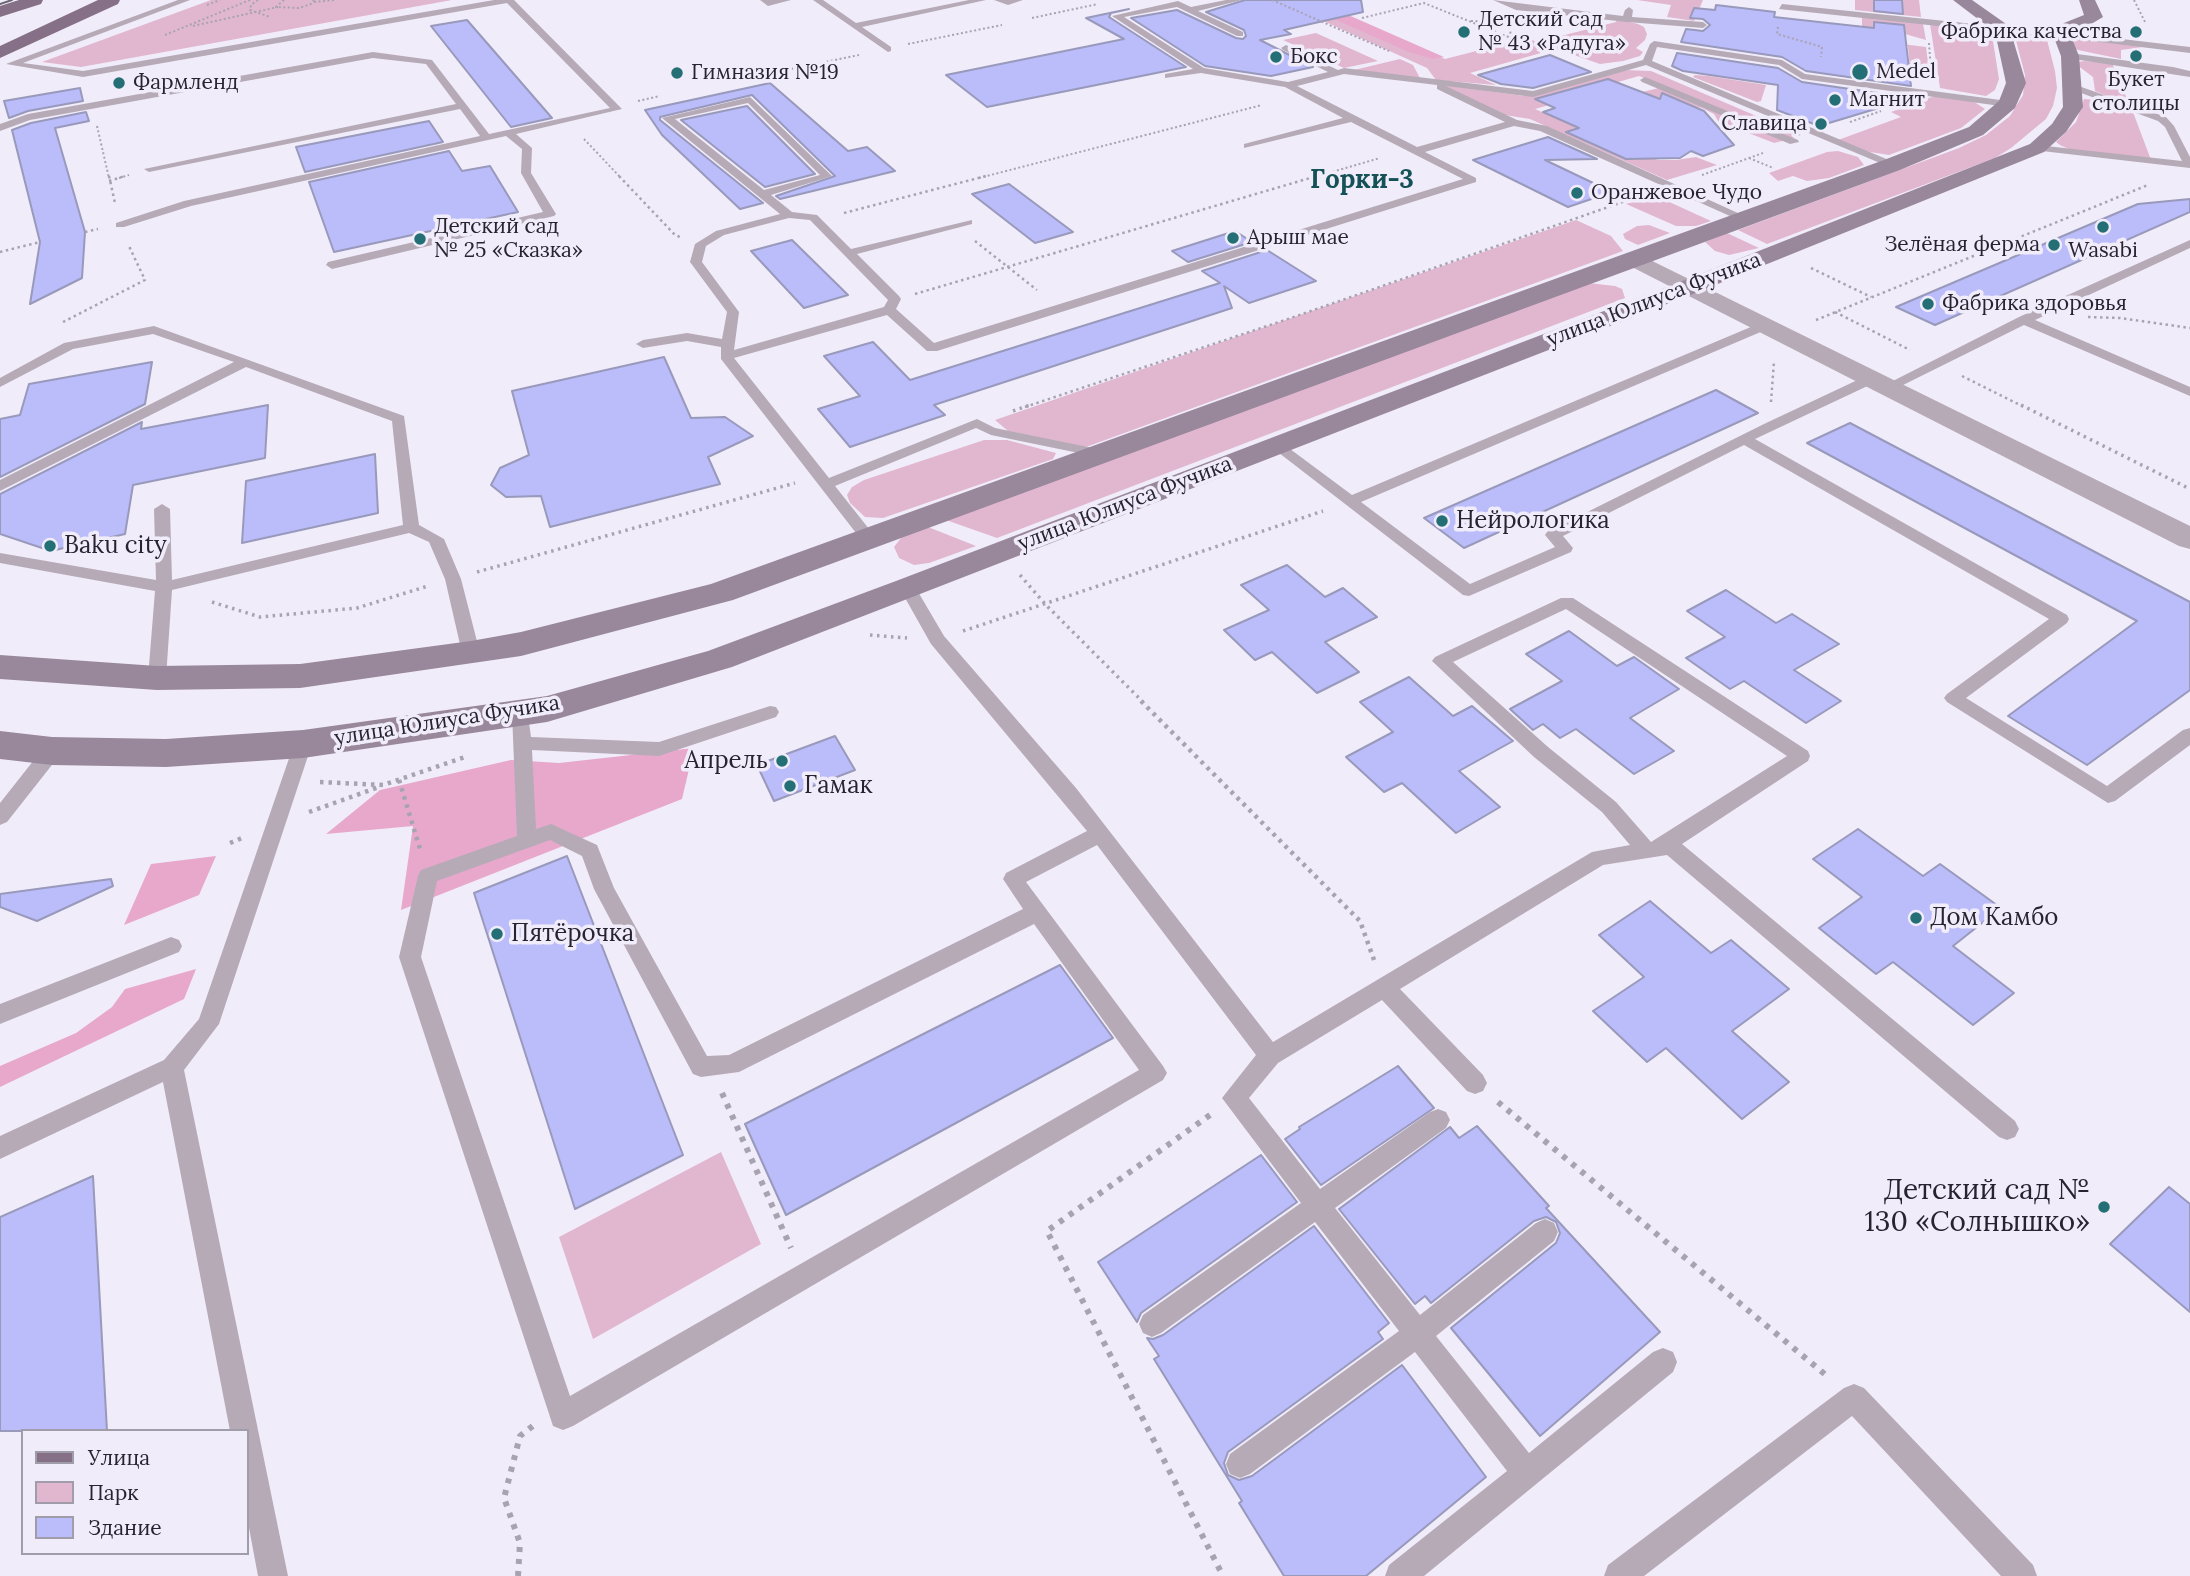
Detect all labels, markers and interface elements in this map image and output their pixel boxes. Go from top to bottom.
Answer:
place label: Детский сад № 43 «Радуга» [1478,7,1626,57]
place label: Фабрика качества [1941,19,2122,45]
marker: Детский сад № 43 «Радуга» [1456,24,1472,40]
marker: Фабрика качества [2128,24,2144,40]
place label: Бокс [1290,44,1338,70]
marker: Букет столицы [2128,48,2144,64]
marker: Бокс [1268,49,1284,65]
place label: Medel [1876,59,1936,85]
place label: Гимназия №19 [691,60,839,86]
marker: Medel [1850,62,1870,82]
marker: Гимназия №19 [669,65,685,81]
place label: Букет столицы [2092,67,2180,117]
place label: Фармленд [133,70,238,96]
marker: Фармленд [111,75,127,91]
place label: Магнит [1849,87,1925,113]
marker: Магнит [1827,92,1843,108]
place label: Славица [1721,111,1807,137]
marker: Славица [1813,116,1829,132]
district label: Горки-3 [1310,165,1414,197]
place label: Оранжевое Чудо [1591,180,1762,206]
marker: Оранжевое Чудо [1569,185,1585,201]
place label: Детский сад № 25 «Сказка» [434,214,583,264]
marker: Wasabi [2095,219,2111,235]
place label: Арыш мае [1247,225,1349,251]
marker: Арыш мае [1225,230,1241,246]
marker: Детский сад № 25 «Сказка» [412,231,428,247]
place label: Зелёная ферма [1884,232,2040,258]
marker: Зелёная ферма [2046,237,2062,253]
place label: Wasabi [2068,238,2138,264]
street label: улица Юлиуса Фучика [1543,247,1765,353]
place label: Фабрика здоровья [1942,291,2127,317]
marker: Фабрика здоровья [1920,296,1936,312]
street label: улица Юлиуса Фучика [1014,451,1236,557]
place label: Нейрологика [1456,507,1610,535]
marker: Нейрологика [1434,513,1450,529]
place label: Baku city [64,532,167,560]
marker: Baku city [42,538,58,554]
street label: улица Юлиуса Фучика [333,691,561,751]
place label: Апрель [685,747,768,775]
marker: Апрель [774,753,790,769]
place label: Гамак [804,772,873,800]
marker: Гамак [782,778,798,794]
place label: Дом Камбо [1930,904,2058,932]
marker: Дом Камбо [1908,910,1924,926]
place label: Пятёрочка [511,920,634,948]
marker: Пятёрочка [489,926,505,942]
place label: Детский сад № 130 «Солнышко» [1865,1174,2090,1240]
marker: Детский сад № 130 «Солнышко» [2096,1199,2112,1215]
legend [21,1429,248,1555]
text: Улица [88,1444,150,1471]
text: Парк [88,1479,138,1506]
text: Здание [88,1514,162,1541]

